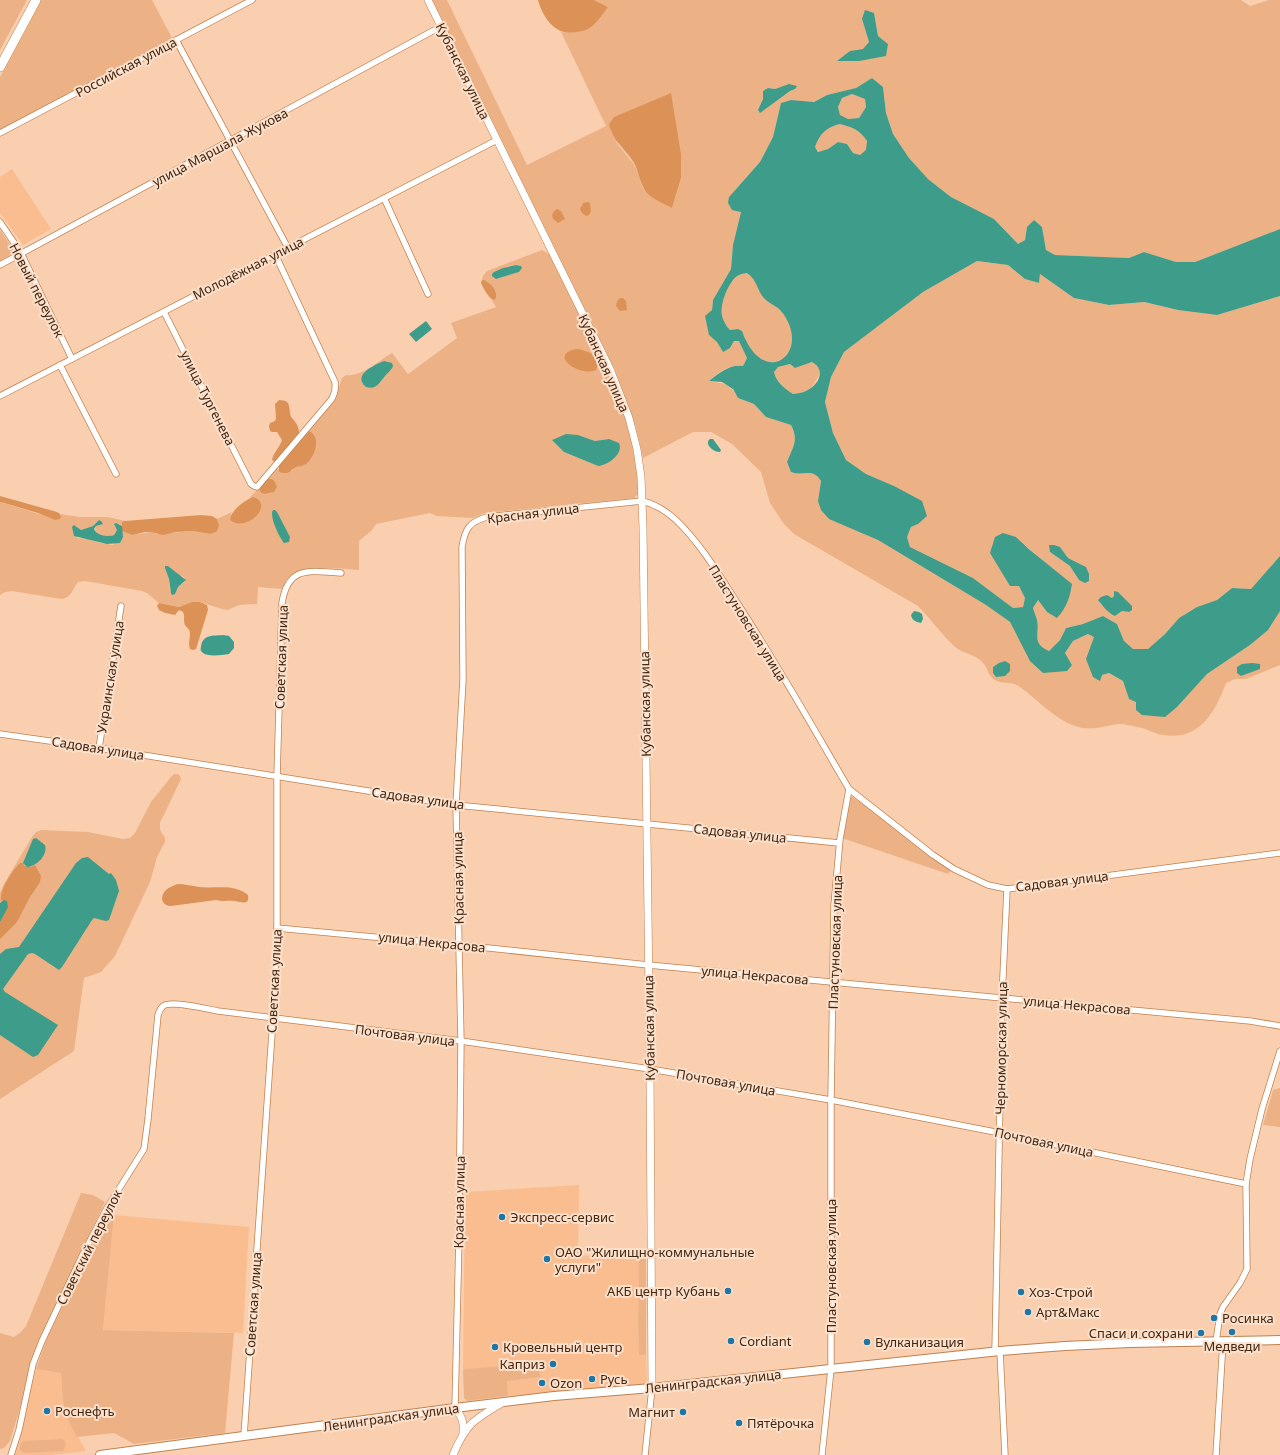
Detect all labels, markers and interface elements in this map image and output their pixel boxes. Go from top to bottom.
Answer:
street label: Кубанская улица [432,20,494,122]
street label: Российская улица [72,33,180,101]
street label: улица Маршала Жукова [149,104,291,190]
street label: Молодёжная улица [189,232,307,304]
street label: Новый переулок [5,240,69,340]
street label: Кубанская улица [574,311,634,415]
street label: улица Тургенева [176,348,240,448]
street label: Красная улица [486,498,580,528]
street label: Пластуновская улица [705,561,791,685]
street label: Советская улица [270,605,292,709]
street label: Украинская улица [92,619,128,735]
street label: Кубанская улица [635,651,655,757]
street label: Садовая улица [50,732,146,764]
street label: Садовая улица [370,783,466,813]
street label: Садовая улица [693,819,787,847]
street label: Красная улица [448,832,468,924]
street label: Садовая улица [1015,866,1109,896]
street label: Пластуновская улица [824,874,846,1010]
street label: улица Некрасова [378,927,486,957]
street label: Советская улица [262,928,286,1034]
street label: улица Некрасова [701,961,809,989]
street label: Кубанская улица [639,975,659,1081]
street label: Черноморская улица [991,981,1011,1115]
street label: улица Некрасова [1023,991,1131,1019]
street label: Почтовая улица [354,1020,456,1050]
street label: Почтовая улица [675,1064,777,1100]
street label: Почтовая улица [993,1123,1095,1161]
street label: Красная улица [449,1156,469,1248]
street label: Советский переулок [52,1186,126,1308]
street label: Пластуновская улица [822,1199,840,1333]
place label: Экспресс-сервис [510,1208,614,1226]
marker: Экспресс-сервис [497,1212,507,1222]
place label: ОАО "Жилищно-коммунальные услуги" [555,1243,755,1276]
street label: Советская улица [240,1251,266,1357]
marker: ОАО "Жилищно-коммунальные услуги" [542,1254,552,1264]
place label: АКБ центр Кубань [607,1282,720,1300]
place label: Хоз-Строй [1029,1283,1093,1301]
marker: АКБ центр Кубань [723,1286,733,1296]
marker: Хоз-Строй [1016,1287,1026,1297]
place label: Арт&Макс [1036,1303,1100,1321]
marker: Арт&Макс [1023,1307,1033,1317]
place label: Росинка [1222,1309,1274,1327]
marker: Росинка [1209,1313,1219,1323]
place label: Спаси и сохрани [1089,1324,1193,1342]
marker: Медведи [1227,1327,1237,1337]
marker: Спаси и сохрани [1196,1328,1206,1338]
place label: Cordiant [739,1332,792,1350]
place label: Вулканизация [875,1333,964,1351]
marker: Cordiant [726,1336,736,1346]
marker: Вулканизация [862,1337,872,1347]
place label: Медведи [1203,1337,1261,1355]
place label: Кровельный центр [503,1338,622,1356]
marker: Кровельный центр [490,1342,500,1352]
place label: Каприз [500,1355,545,1373]
marker: Каприз [548,1359,558,1369]
street label: Ленинградская улица [644,1365,782,1397]
place label: Русь [600,1370,628,1388]
place label: Ozon [550,1374,582,1392]
marker: Русь [587,1374,597,1384]
marker: Ozon [537,1378,547,1388]
street label: Ленинградская улица [322,1399,460,1435]
place label: Роснефть [55,1402,115,1420]
place label: Магнит [628,1403,675,1421]
marker: Роснефть [42,1406,52,1416]
marker: Магнит [678,1407,688,1417]
place label: Пятёрочка [747,1414,814,1432]
marker: Пятёрочка [734,1418,744,1428]

